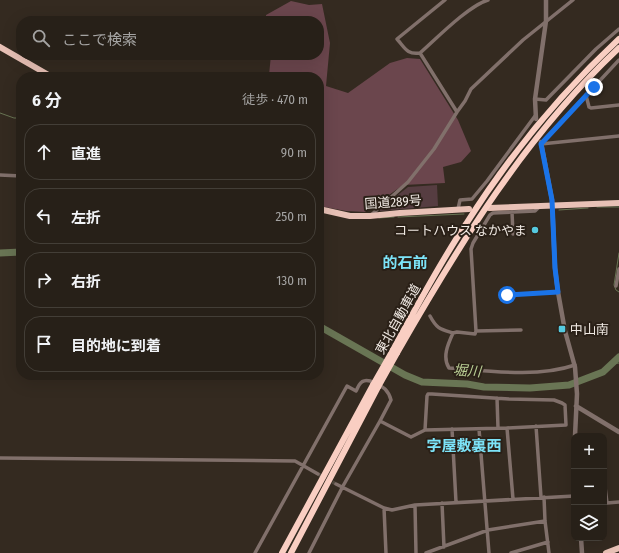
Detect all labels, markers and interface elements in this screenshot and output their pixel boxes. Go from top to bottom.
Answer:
search box [16,16,324,60]
icon: search [30,27,52,49]
text: ここで検索 [62,31,137,49]
route end [585,78,603,96]
text: 6 分 [32,90,61,111]
text: 徒歩 · 470 m [242,92,308,107]
icon: ahead [33,141,55,163]
text: 直進 [71,145,101,163]
text: 90 m [281,145,307,160]
street label: 国道289号 [364,193,422,211]
icon: left [33,205,55,227]
text: 左折 [71,209,101,227]
text: 250 m [275,209,307,224]
place label: コートハウス なかやま [394,223,527,238]
marker: コートハウス なかやま [530,225,540,235]
district label: 的石前 [382,254,428,272]
icon: right [33,269,55,291]
text: 右折 [71,273,101,291]
text: 130 m [276,273,307,288]
street label: 東北自動車道 [373,281,423,357]
route start [498,286,516,304]
place label: 中山南 [570,322,609,337]
marker: 中山南 [557,324,567,334]
icon: arrive [33,333,55,355]
text: 目的地に到着 [71,337,161,355]
water label: 堀川 [452,362,484,381]
map controls [571,433,607,541]
button: + [571,433,607,469]
district label: 字屋敷裏西 [426,437,502,455]
button: − [571,469,607,505]
button: layers [571,505,607,541]

